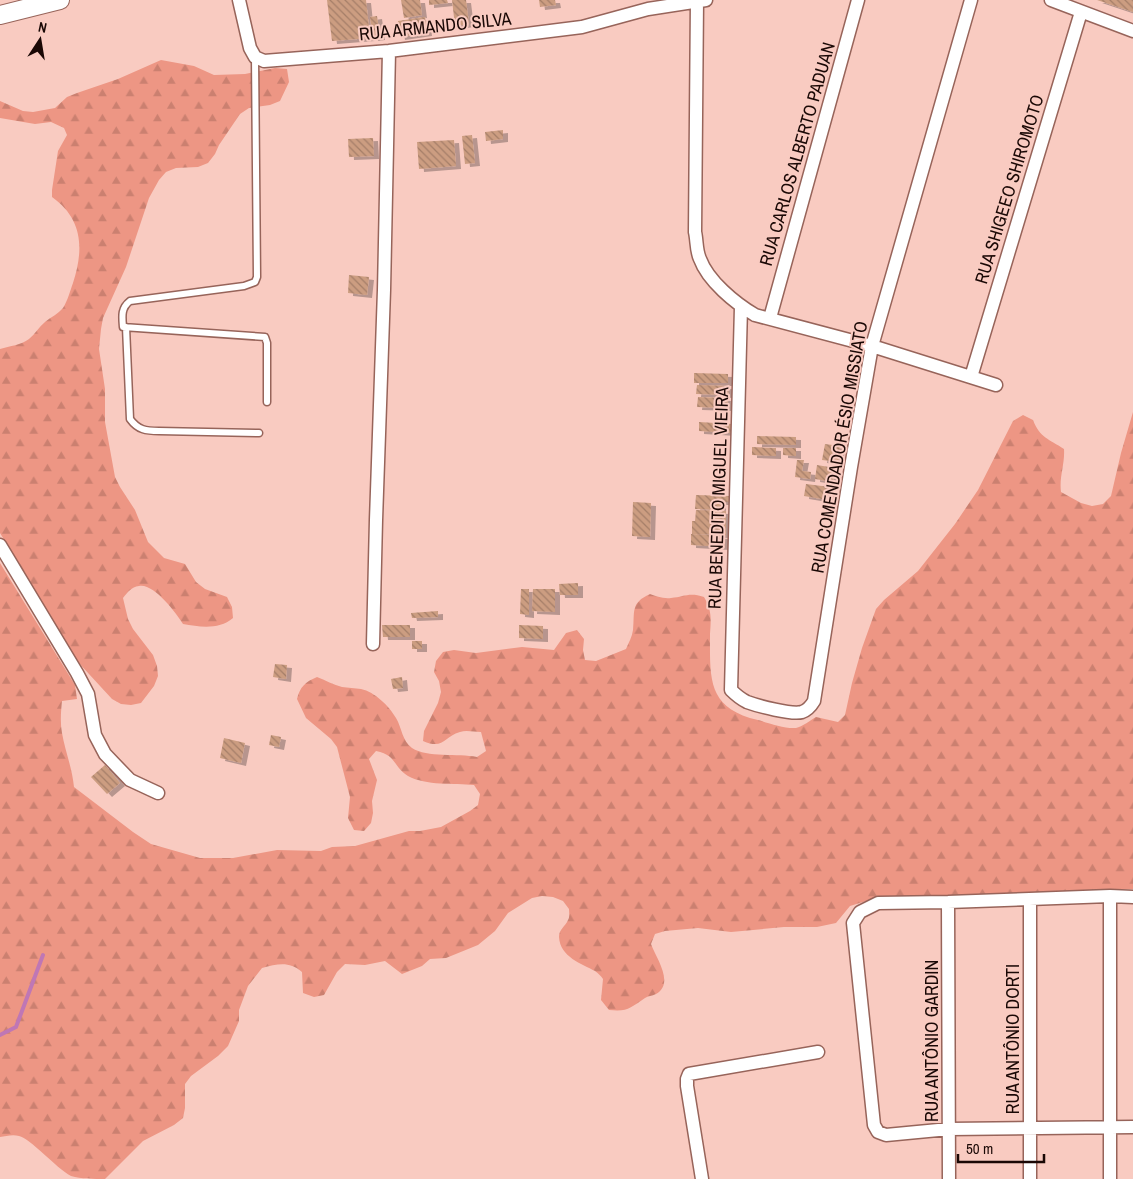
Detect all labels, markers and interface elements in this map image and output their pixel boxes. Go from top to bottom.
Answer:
street label: RUA ARMANDO SILVA [358,6,512,46]
north arrow [15,15,65,65]
text: N [37,18,49,37]
street label: RUA CARLOS ALBERTO PADUAN [753,39,841,269]
street label: RUA SHIGEEO SHIROMOTO [968,91,1050,287]
street label: RUA COMENDADOR ÉSIO MISSIATO [805,319,873,575]
street label: RUA BENEDITO MIGUEL VIEIRA [702,386,734,610]
street label: RUA ANTÔNIO GARDIN [919,960,944,1122]
street label: RUA ANTÔNIO DORTI [1000,964,1025,1114]
scale bar [958,1132,1044,1164]
text: 50 m [966,1138,993,1159]

